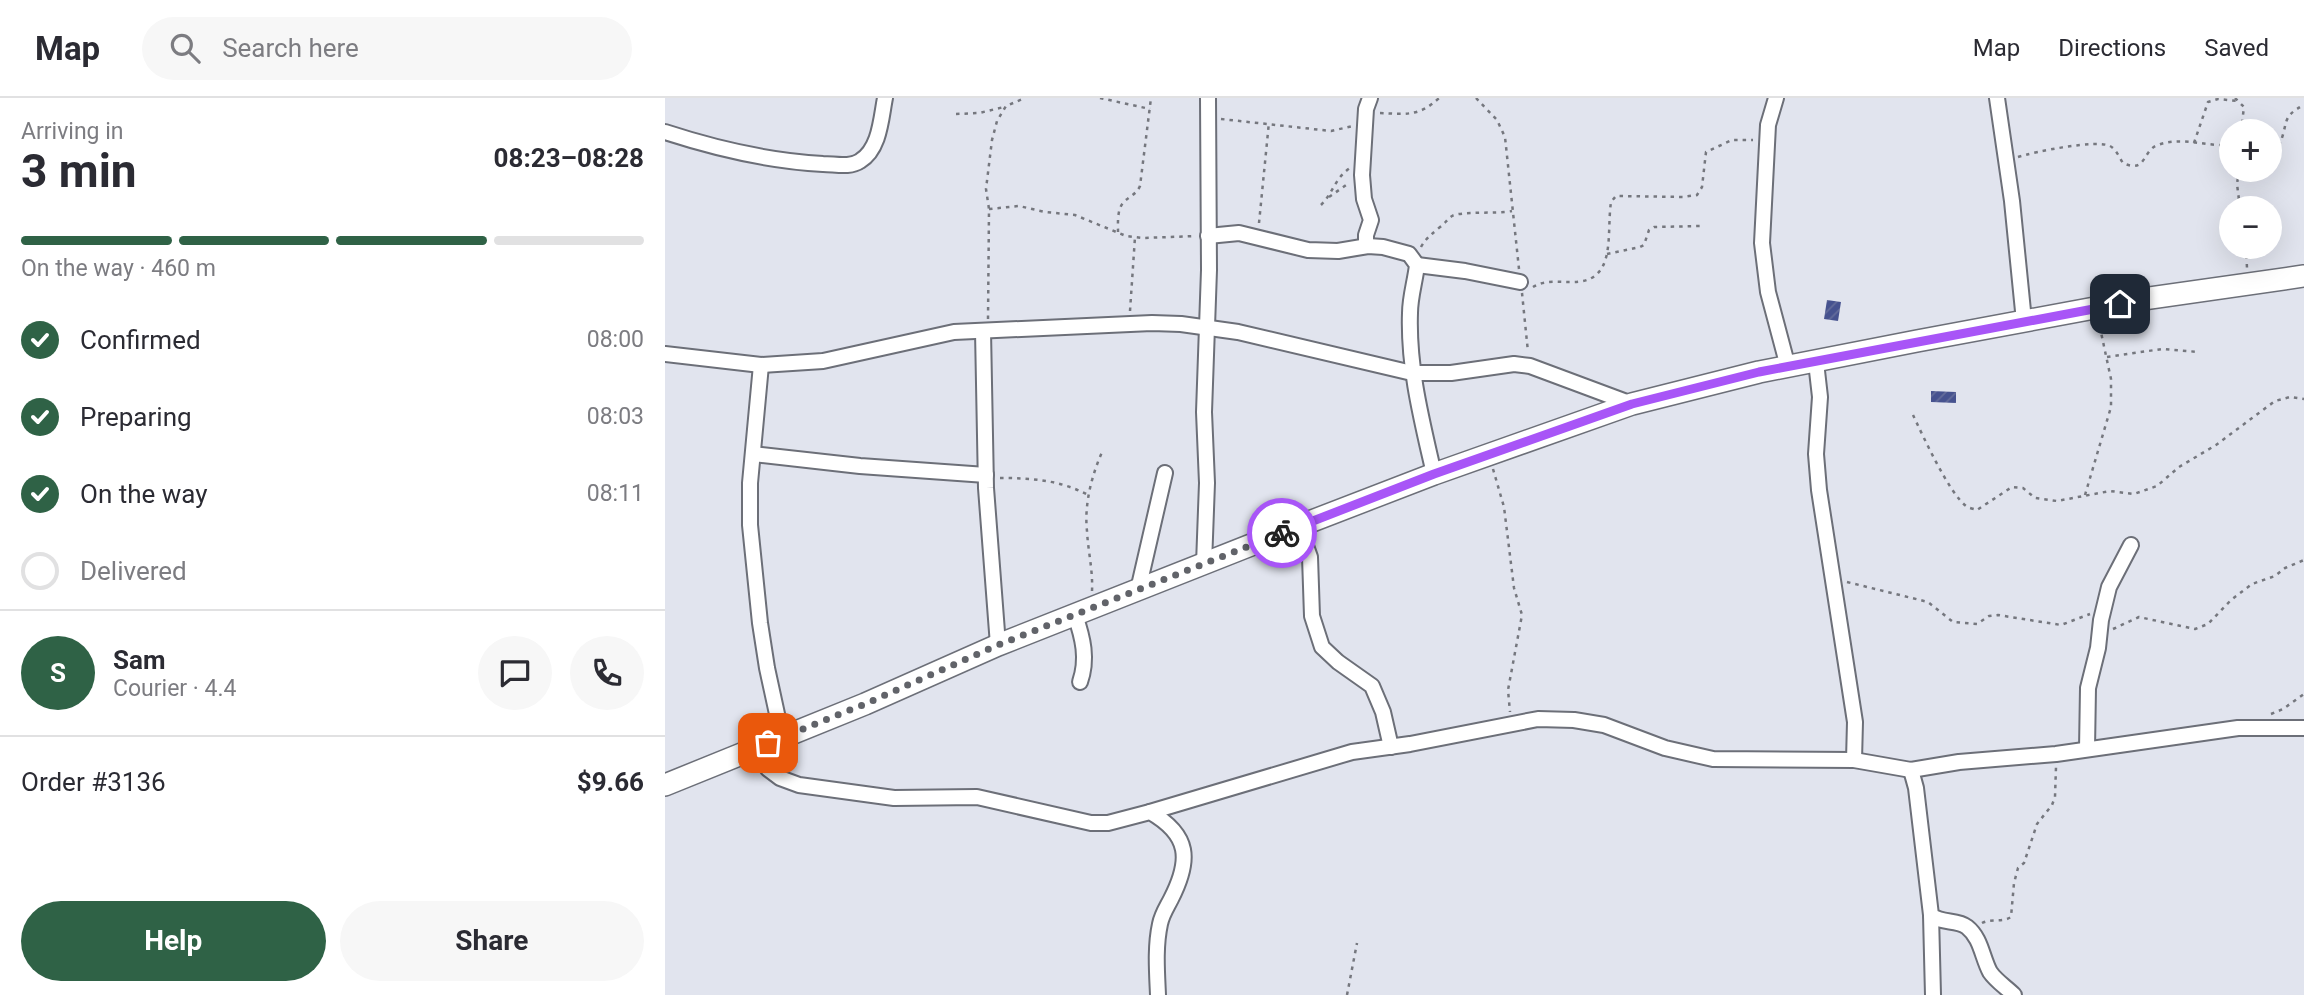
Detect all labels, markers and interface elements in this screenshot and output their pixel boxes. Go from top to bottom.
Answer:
search box [142,17,632,80]
text: Map [35,29,100,68]
icon: search [166,29,204,67]
text: Search here [222,33,359,63]
text: Map [1973,34,2020,62]
text: Directions [2058,34,2166,62]
text: Saved [2204,34,2269,62]
text: Arriving in [21,118,124,145]
map controls [2219,119,2282,259]
button: + [2219,119,2282,182]
text: 08:23–08:28 [494,143,644,173]
text: 3 min [21,144,137,198]
button: − [2219,196,2282,259]
text: On the way · 460 m [21,255,216,282]
pin [2090,274,2150,334]
icon: home [2101,285,2139,323]
icon: check [21,321,59,359]
text: Confirmed [80,325,201,355]
text: 08:00 [587,326,644,353]
icon: check [21,398,59,436]
text: Preparing [80,402,192,432]
text: 08:03 [587,403,644,430]
icon: check [21,475,59,513]
text: On the way [80,479,208,509]
text: 08:11 [587,480,644,507]
courier [1247,498,1317,568]
icon: bike [1263,514,1301,552]
text: Delivered [80,556,187,586]
button: chat [478,636,552,710]
button: phone [570,636,644,710]
text: Sam [113,645,165,675]
text: S [50,658,66,688]
text: Courier · 4.4 [113,675,236,702]
pin [738,713,798,773]
icon: bag [749,724,787,762]
text: Order #3136 [21,767,166,797]
text: $9.66 [577,767,644,797]
button: Help [21,901,326,981]
button: Share [340,901,644,981]

